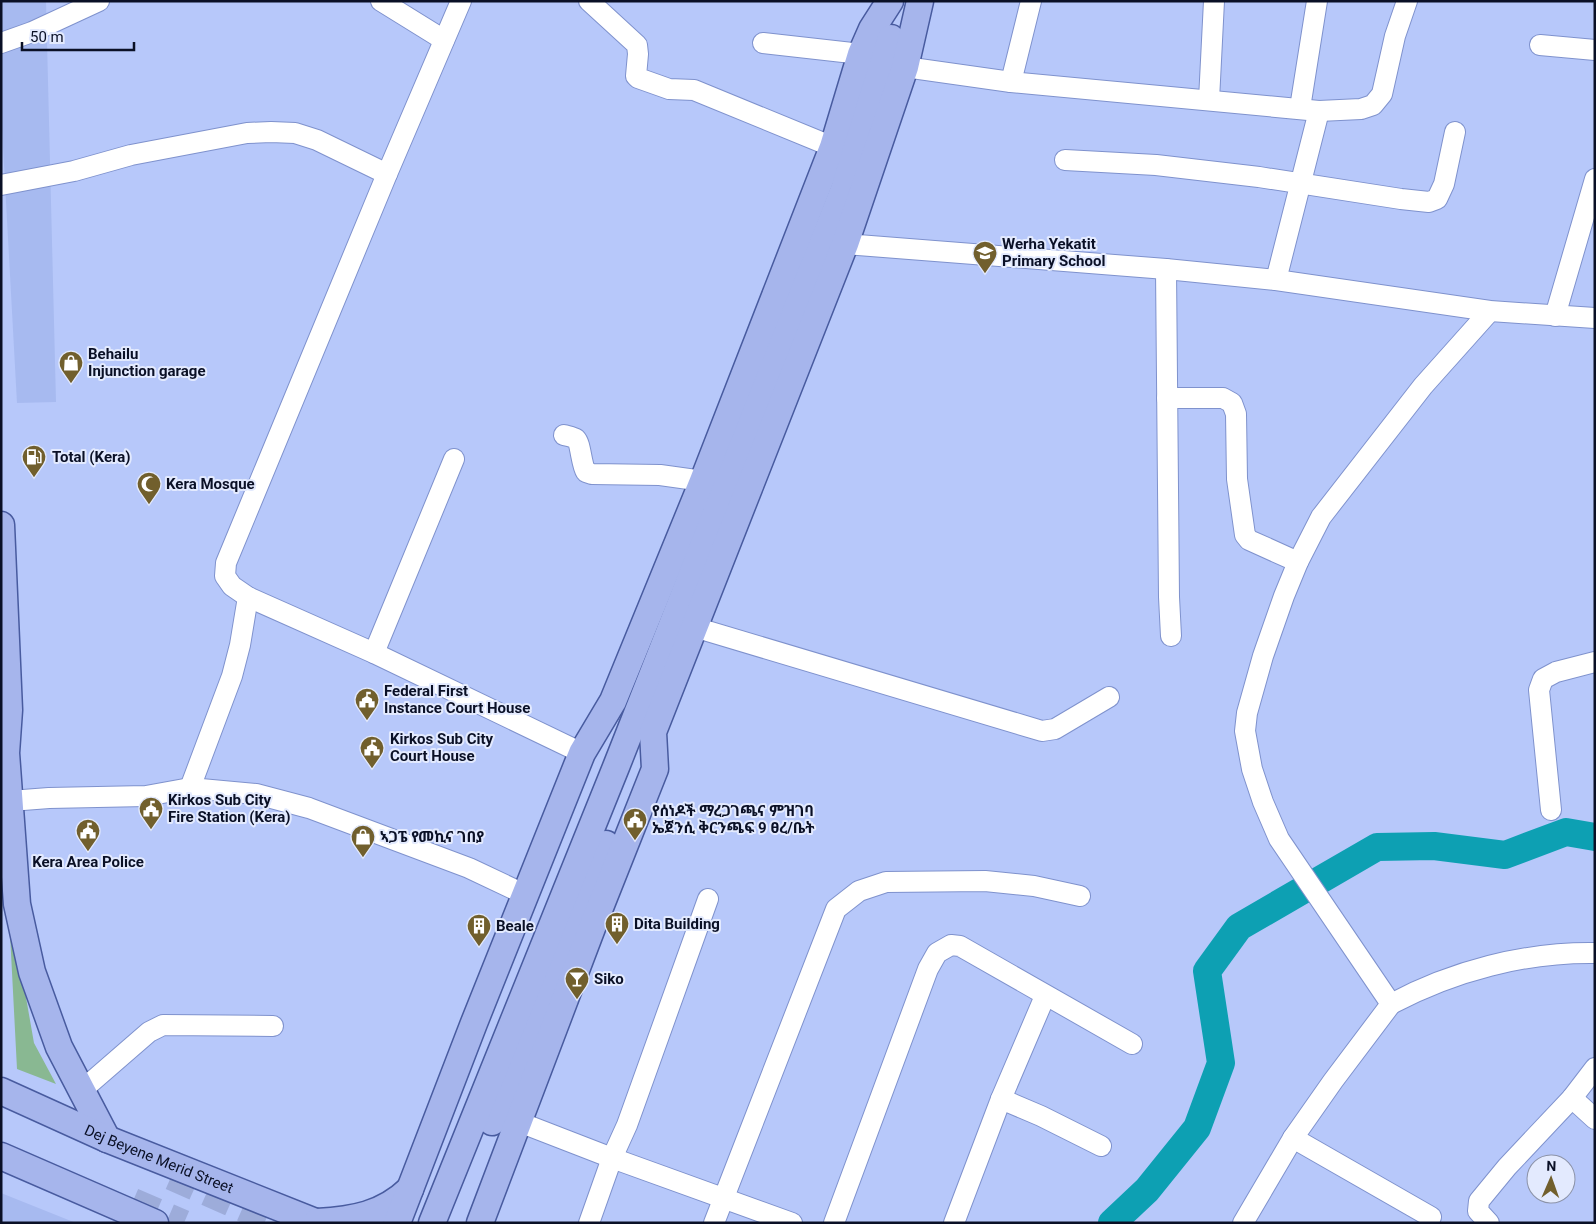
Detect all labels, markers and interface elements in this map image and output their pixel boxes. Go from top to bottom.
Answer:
scale bar [22,20,135,52]
text: 50 m [30,28,64,46]
place label: Werha Yekatit Primary School [1002,235,1105,270]
school or university icon: Werha Yekatit Primary School [972,240,998,274]
place label: Behailu Injunction garage [88,345,206,380]
shop icon: Behailu Injunction garage [58,350,84,384]
fuel station icon: Total (Kera) [21,444,47,478]
place label: Total (Kera) [52,448,131,466]
mosque icon: Kera Mosque [136,471,162,505]
place label: Kera Mosque [166,475,255,493]
place label: Federal First Instance Court House [384,682,530,717]
public building icon: Federal First Instance Court House [354,687,380,721]
place label: Kirkos Sub City Court House [390,730,494,765]
public building icon: Kirkos Sub City Court House [359,735,385,769]
place label: Kirkos Sub City Fire Station (Kera) [168,791,291,826]
public building icon: Kirkos Sub City Fire Station (Kera) [138,796,164,830]
place label: የሰነዶች ማረጋገጫና ምዝገባ ኤጀንሲ ቅርንጫፍ 9 ፀረ/ቤት [652,802,815,837]
public building icon: የሰነዶች ማረጋገጫና ምዝገባ ኤጀንሲ ቅርንጫፍ 9 ፀረ/ቤት [622,807,648,841]
public building icon: Kera Area Police [75,818,101,852]
shop icon: ኣጋፔ የመኪና ገበያ [350,824,376,858]
place label: ኣጋፔ የመኪና ገበያ [380,828,484,846]
place label: Kera Area Police [32,853,144,871]
building icon: Dita Building [604,911,630,945]
building icon: Beale [466,913,492,947]
place label: Dita Building [634,915,720,933]
place label: Beale [496,917,534,935]
bar icon: Siko [564,966,590,1000]
place label: Siko [594,970,624,988]
street label: Dej Beyene Merid Street [82,1121,236,1197]
north arrow [1526,1154,1576,1204]
text: N [1546,1158,1557,1174]

